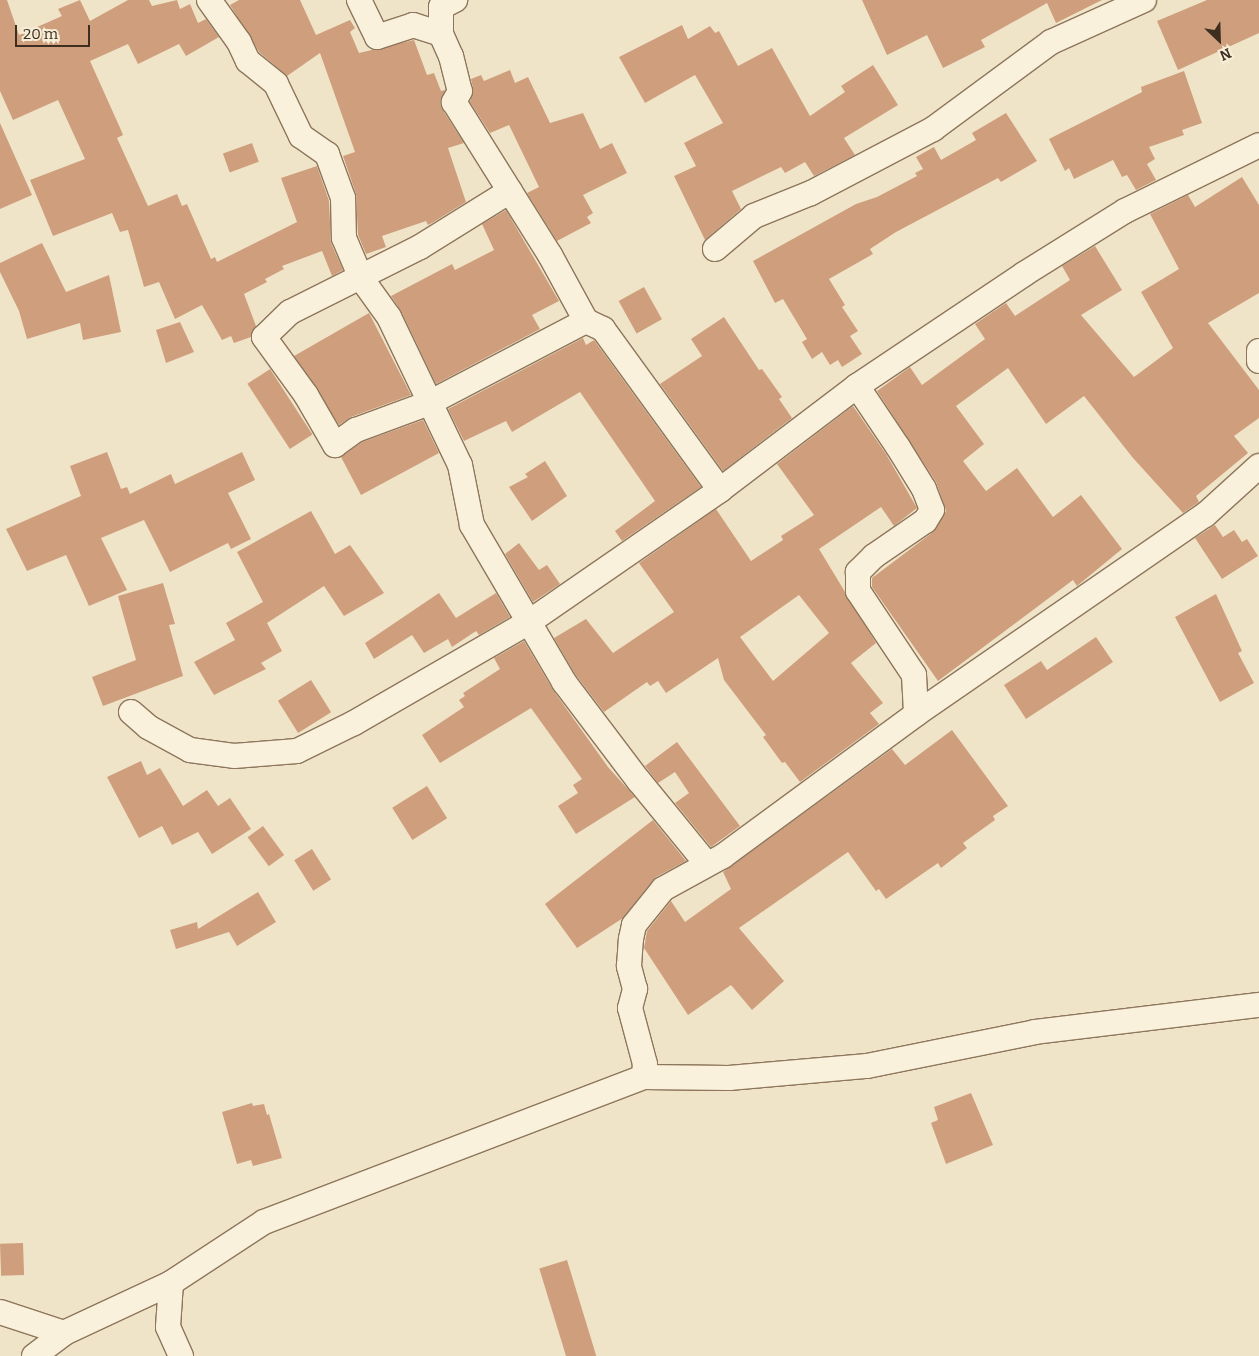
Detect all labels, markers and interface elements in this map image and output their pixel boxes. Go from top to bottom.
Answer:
scale bar [18,15,92,47]
north arrow [1194,15,1244,65]
text: 20 m [23,25,58,43]
text: N [1217,44,1234,64]

